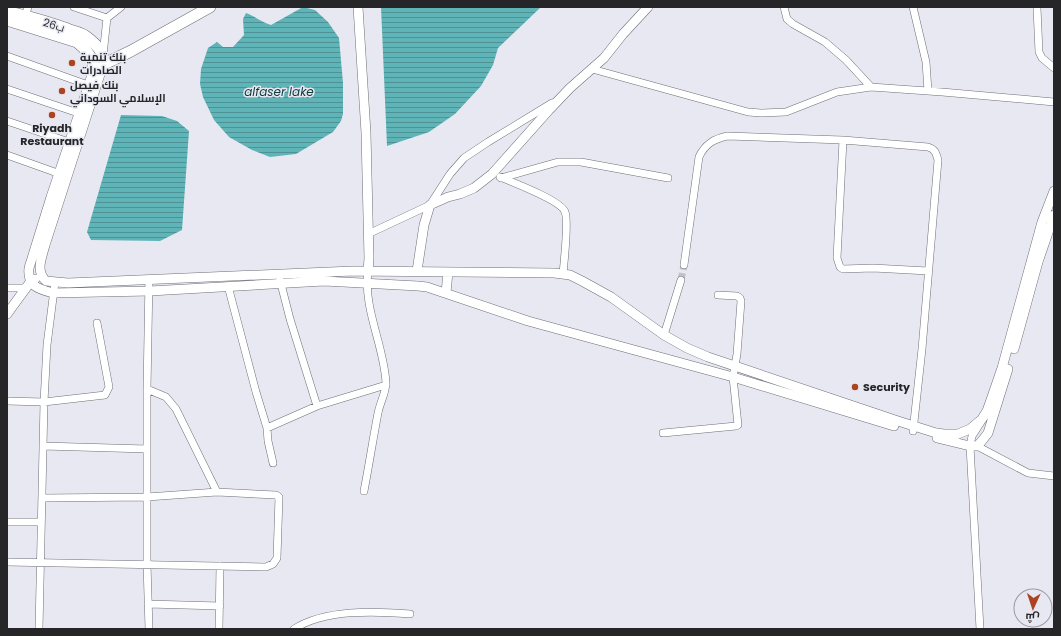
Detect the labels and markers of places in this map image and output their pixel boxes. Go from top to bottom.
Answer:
place label: بنك تنمية الصادرات [80,49,126,78]
marker: بنك تنمية الصادرات [67,58,77,68]
place label: بنك فيصل الإسلامي السوداني [70,77,166,108]
marker: بنك فيصل الإسلامي السوداني [57,86,67,96]
marker: Riyadh Restaurant [47,110,57,120]
place label: Riyadh Restaurant [20,120,84,149]
place label: Security [863,379,910,395]
marker: Security [850,382,860,392]

